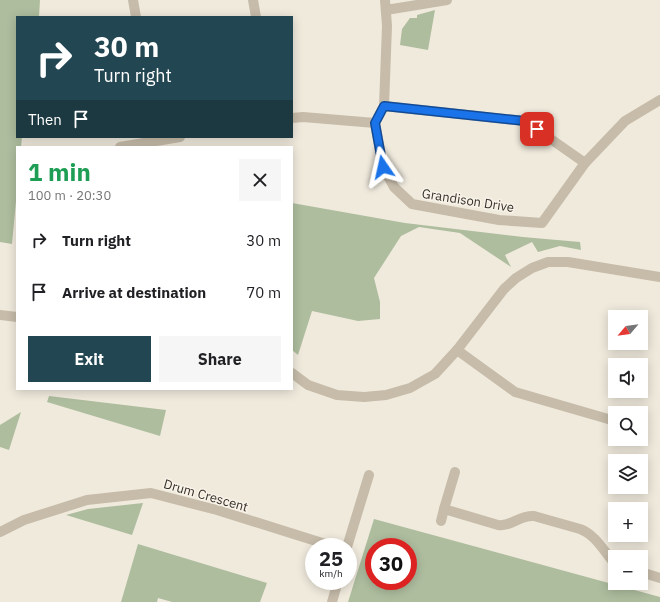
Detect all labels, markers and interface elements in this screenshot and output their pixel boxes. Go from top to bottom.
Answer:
text: 30 m [94,28,159,65]
icon: right [28,32,80,84]
text: Turn right [94,64,172,87]
icon: arrive [70,108,92,130]
text: Then [28,110,62,129]
pin [520,112,554,146]
icon: arrive [526,118,548,140]
position arrow [362,146,404,188]
text: 1 min [28,156,91,188]
button: close [239,159,281,201]
street label: Grandison Drive [421,185,515,216]
text: 100 m · 20:30 [28,187,111,204]
icon: right [28,229,50,251]
text: Turn right [62,231,131,250]
text: 30 m [246,231,281,250]
icon: arrive [28,281,50,303]
text: Arrive at destination [62,283,206,302]
text: 70 m [246,283,281,302]
north arrow [608,310,648,350]
map controls [608,310,648,590]
button: Exit [28,336,151,382]
button: Share [159,336,281,382]
button: sound [608,358,648,398]
button: search [608,406,648,446]
button: layers [608,454,648,494]
street label: Drum Crescent [162,475,250,516]
button: + [608,502,648,542]
speed limit sign: 30 [365,538,417,590]
text: 25 [319,545,343,572]
button: − [608,550,648,590]
text: km/h [319,567,343,580]

